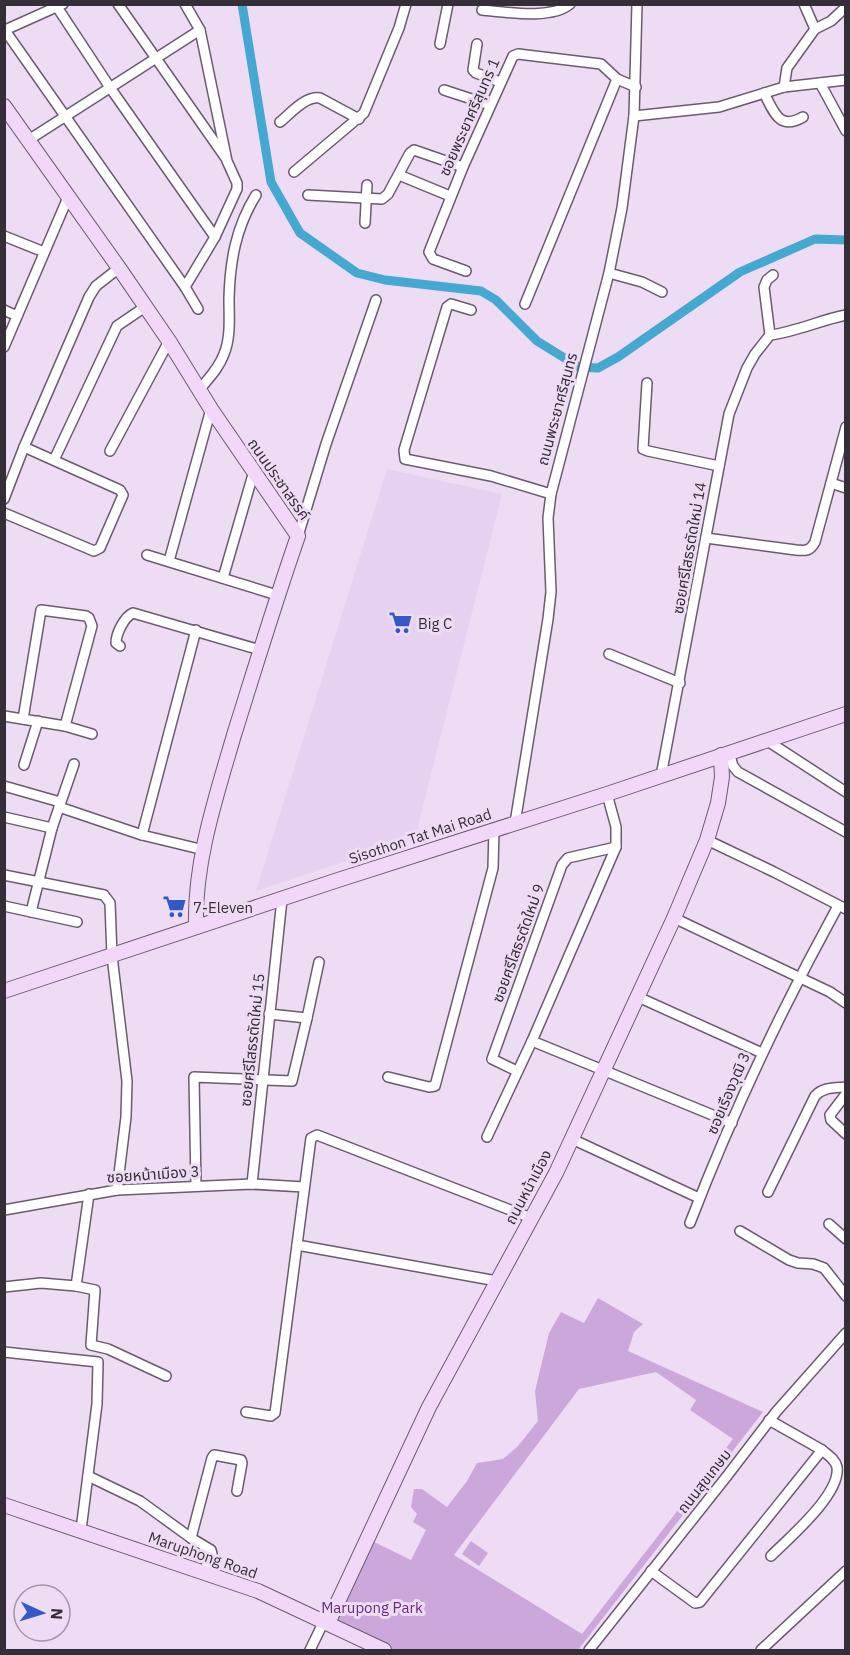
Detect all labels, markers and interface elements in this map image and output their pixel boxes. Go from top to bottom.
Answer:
street label: ซอยพระยาศรีสุนทร 1 [434,55,504,179]
street label: ถนนพระยาศรีสุนทร [533,350,581,468]
street label: ถนนประชาสรรค์ [244,434,314,524]
street label: ซอยศรีโสธรตัดใหม่ 14 [668,480,710,616]
supermarket icon: Big C [387,610,413,636]
place label: Big C [418,614,452,633]
street label: Sisothon Tat Mai Road [346,804,494,868]
street label: ซอยศรีโสธรตัดใหม่ 9 [488,881,548,1005]
supermarket icon: 7-Eleven [162,894,188,920]
place label: 7-Eleven [193,898,253,917]
street label: ซอยศรีโสธรตัดใหม่ 15 [236,972,268,1108]
street label: ซอยเรืองวุฒิ 3 [702,1049,754,1137]
street label: ถนนหน้าเมือง [500,1146,556,1228]
street label: ซอยหน้าเมือง 3 [106,1161,200,1187]
street label: ถนนสุขเกษม [673,1445,735,1517]
street label: Maruphong Road [146,1527,260,1583]
north arrow [12,1583,72,1643]
park label: Marupong Park [321,1598,423,1617]
text: N [47,1608,67,1621]

